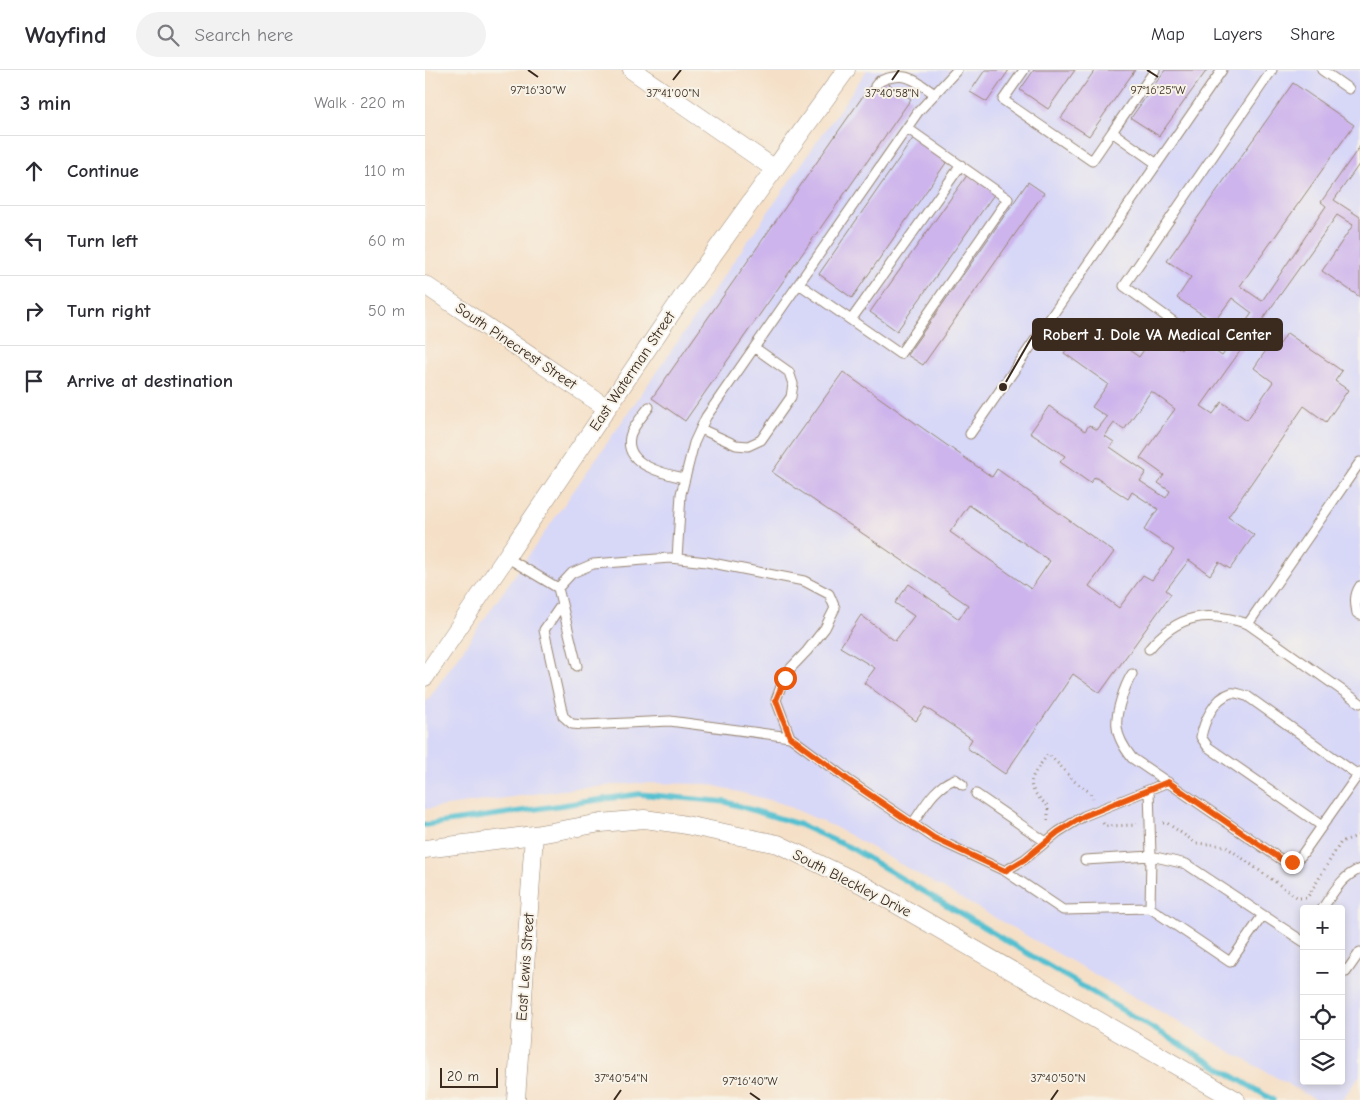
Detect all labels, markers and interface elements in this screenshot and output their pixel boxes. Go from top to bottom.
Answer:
search box [136,12,486,57]
text: Wayfind [25,21,106,49]
icon: search [154,21,182,49]
text: Search here [194,24,293,46]
text: Map [1151,24,1185,45]
text: Layers [1213,24,1262,45]
text: Share [1290,24,1335,45]
text: 97°16'30"W [510,83,566,97]
text: 97°16'25"W [1130,83,1186,97]
text: 37°41'00"N [646,86,700,100]
text: 37°40'58"N [865,86,919,100]
text: 3 min [20,91,71,115]
text: Walk · 220 m [314,94,405,112]
icon: ahead [20,157,48,185]
text: Continue [67,160,139,182]
text: 110 m [364,162,405,180]
icon: left [20,227,48,255]
text: Turn left [67,230,138,252]
text: 60 m [368,232,405,250]
icon: right [20,297,48,325]
street label: South Pinecrest Street [452,299,581,394]
text: Turn right [67,300,151,322]
text: 50 m [368,302,405,320]
street label: East Waterman Street [585,307,679,434]
callout: Robert J. Dole VA Medical Center [1033,319,1282,350]
text: Robert J. Dole VA Medical Center [1043,326,1272,344]
icon: arrive [20,367,48,395]
text: Arrive at destination [67,370,233,392]
route start [774,667,797,690]
street label: South Bleckley Drive [790,845,915,921]
route end [1281,851,1304,874]
map controls [1300,905,1345,1085]
button: + [1300,905,1345,950]
street label: East Lewis Street [512,912,538,1022]
button: − [1300,950,1345,995]
button: locate [1300,995,1345,1040]
button: layers [1300,1040,1345,1085]
scale bar [440,1065,497,1088]
text: 20 m [447,1068,479,1085]
text: 37°40'54"N [594,1071,648,1085]
text: 37°40'50"N [1030,1071,1086,1085]
text: 97°16'40"W [722,1074,778,1088]

